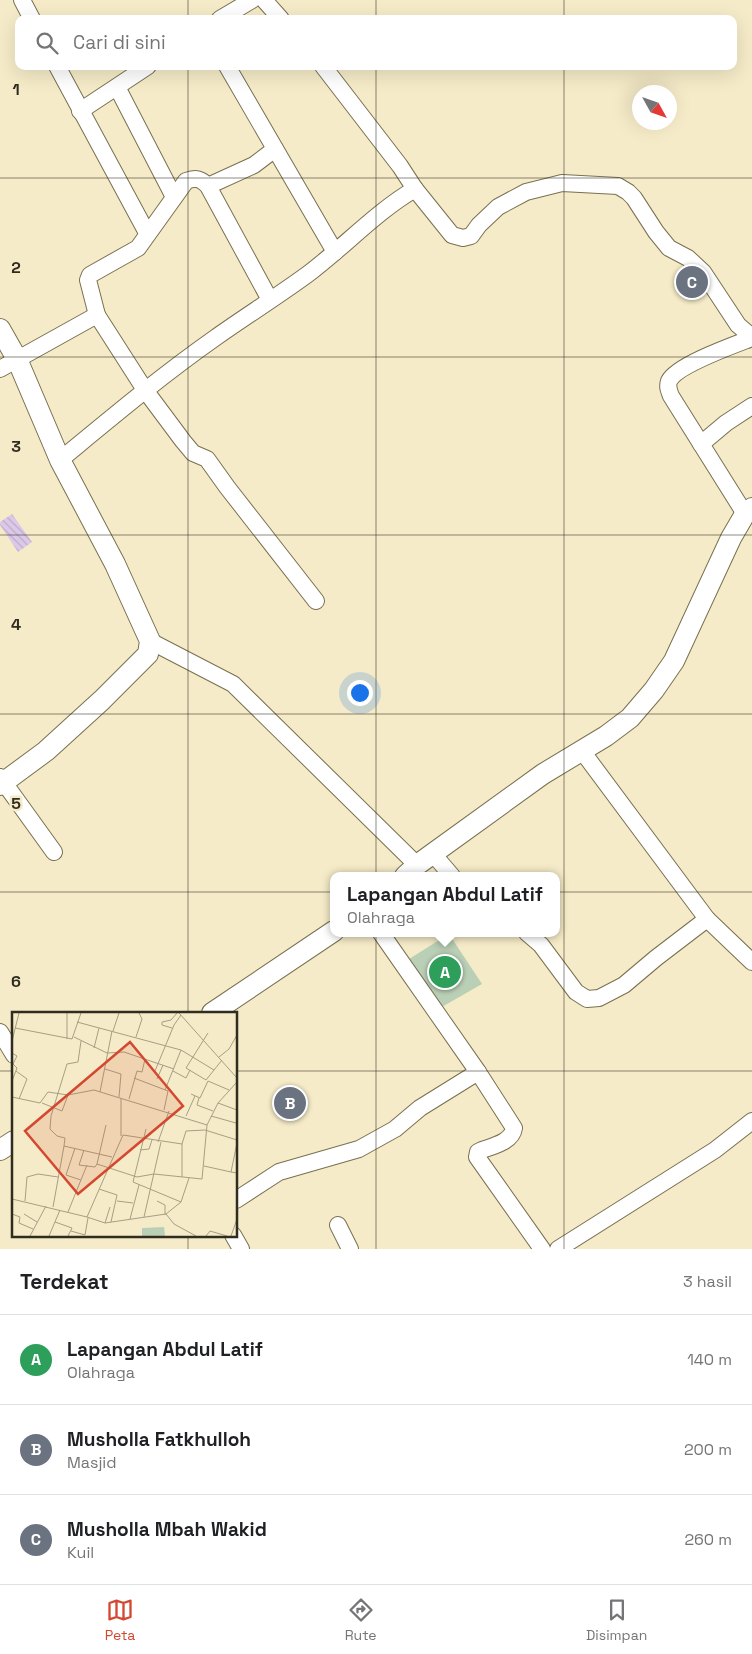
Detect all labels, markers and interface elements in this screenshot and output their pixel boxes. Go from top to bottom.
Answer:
search box [15,15,737,70]
icon: search [33,29,61,57]
text: Cari di sini [73,30,166,55]
text: 1 [12,79,20,100]
north arrow [632,85,677,130]
text: 2 [11,257,21,278]
pin: C [676,263,708,301]
text: 3 [11,436,21,457]
text: 4 [11,614,21,635]
your location [347,680,373,706]
text: 5 [11,793,21,814]
popup [330,872,560,937]
text: Lapangan Abdul Latif [347,882,543,907]
text: Olahraga [347,907,415,928]
pin: A [429,953,461,991]
text: 6 [11,971,21,992]
inset map [12,1012,238,1236]
pin: B [274,1084,306,1122]
text: Terdekat [20,1268,109,1295]
text: 3 hasil [683,1271,732,1292]
text: Lapangan Abdul Latif [67,1337,263,1362]
text: A [31,1349,41,1370]
text: 140 m [687,1349,732,1370]
text: Olahraga [67,1362,135,1383]
text: Musholla Fatkhulloh [67,1427,251,1452]
text: B [31,1439,41,1460]
text: 200 m [684,1439,732,1460]
text: Masjid [67,1452,117,1473]
text: Musholla Mbah Wakid [67,1517,267,1542]
text: C [31,1529,41,1550]
text: 260 m [684,1529,732,1550]
text: Kuil [67,1542,94,1563]
tab: Peta [105,1596,135,1644]
tab: Rute [345,1596,377,1644]
tab: Disimpan [586,1596,647,1644]

